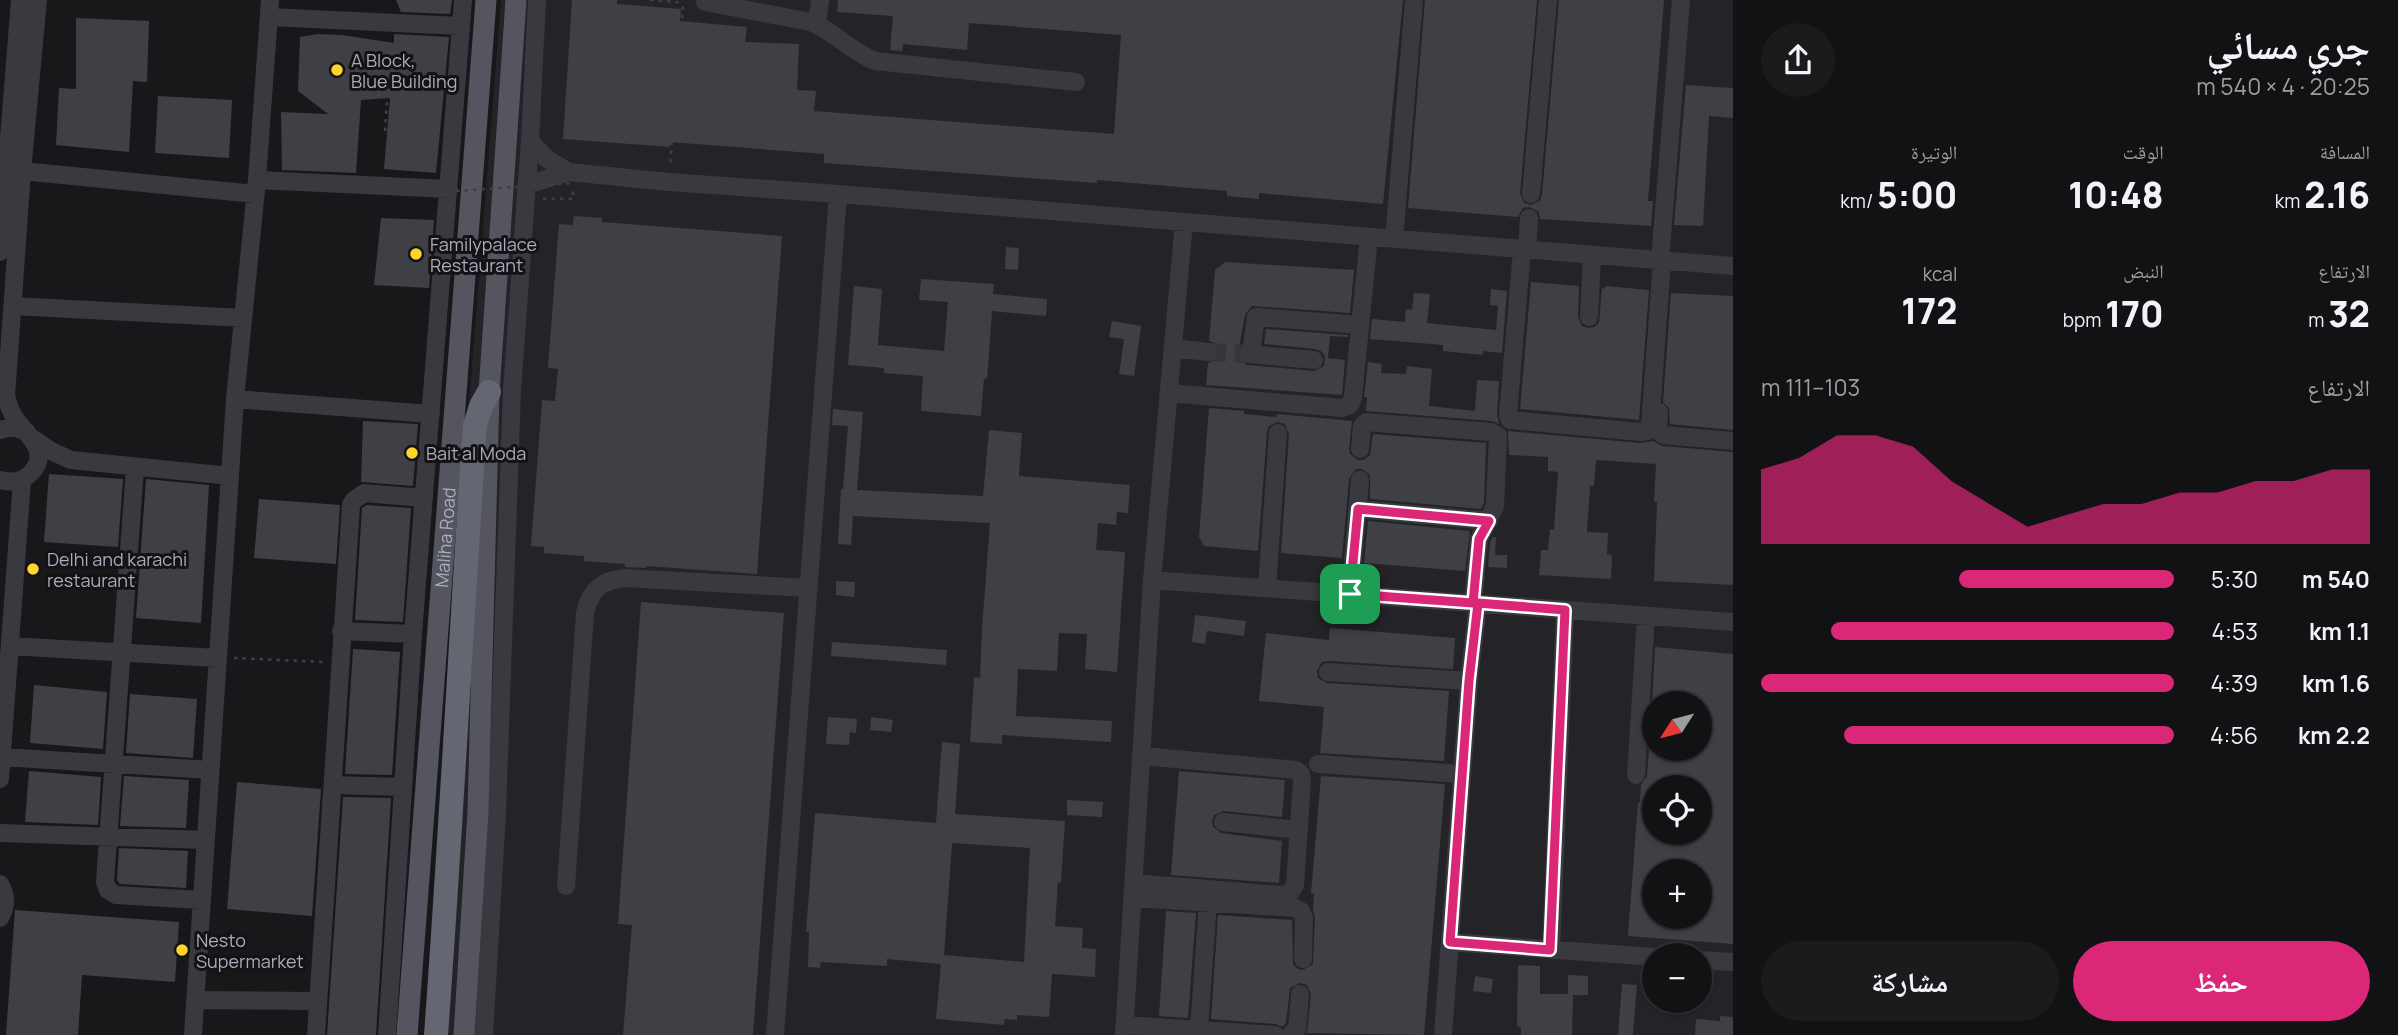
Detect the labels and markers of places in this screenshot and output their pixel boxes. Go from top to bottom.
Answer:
place label: A Block, Blue Building [351,48,457,93]
marker: A Block, Blue Building [329,62,345,78]
place label: Familypalace Restaurant [430,232,537,277]
marker: Familypalace Restaurant [408,246,424,262]
place label: Bait al Moda [426,441,526,465]
marker: Bait al Moda [404,445,420,461]
place label: Delhi and karachi restaurant [47,547,187,592]
marker: Delhi and karachi restaurant [25,561,41,577]
pin [1320,564,1380,624]
place label: Nesto Supermarket [196,928,304,973]
marker: Nesto Supermarket [174,942,190,958]

